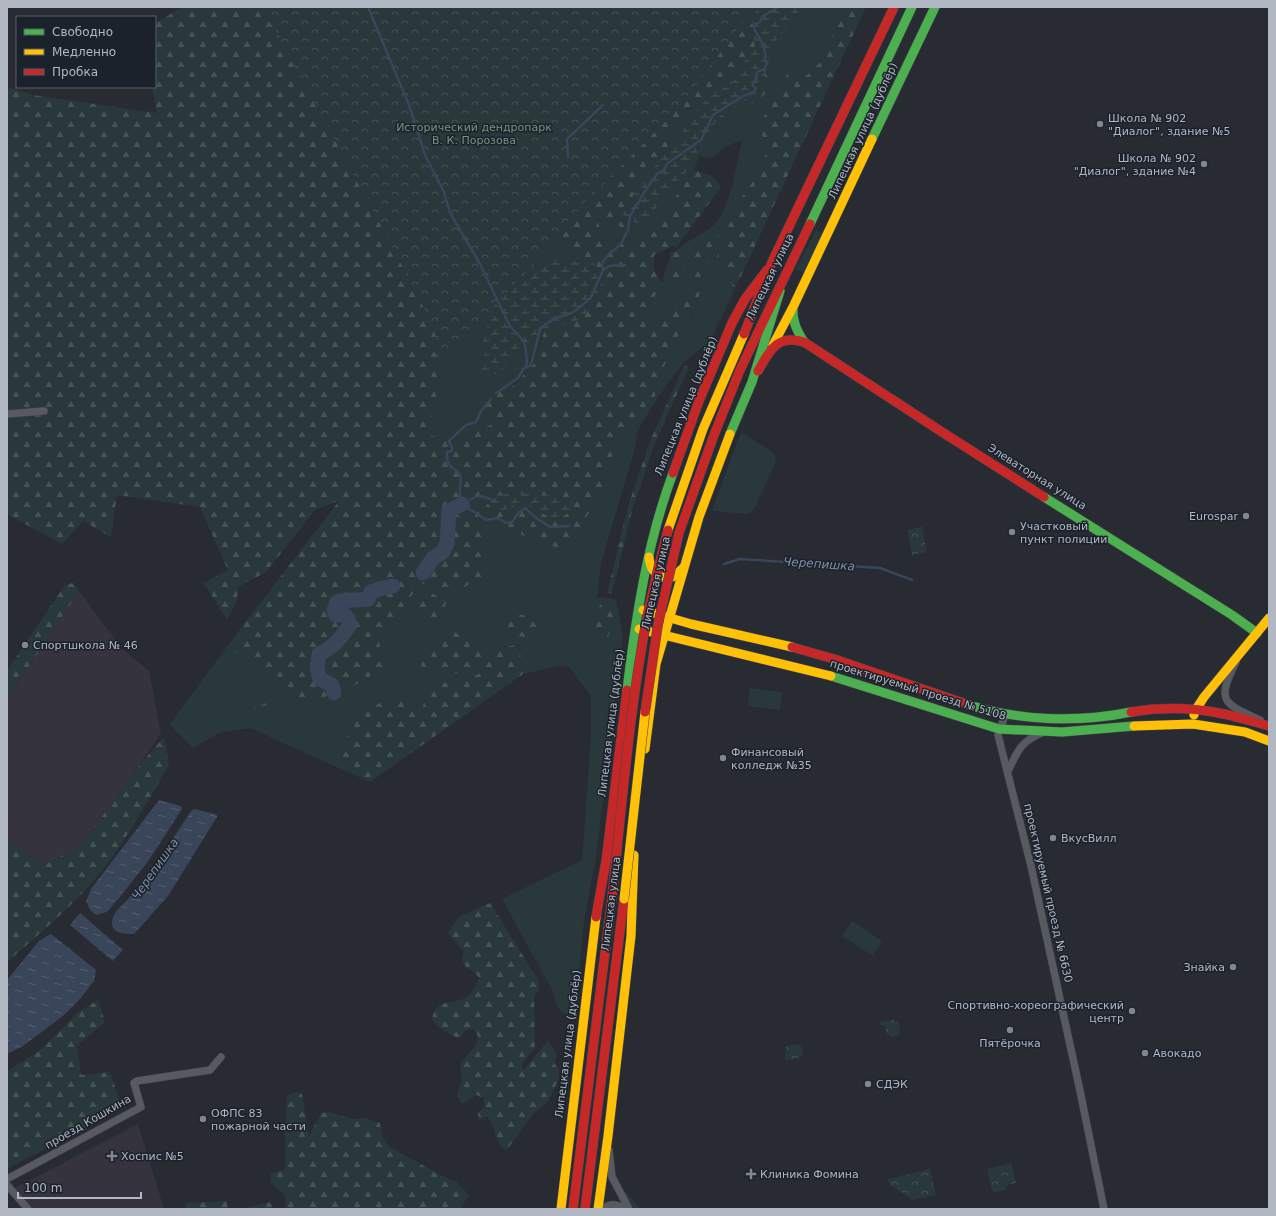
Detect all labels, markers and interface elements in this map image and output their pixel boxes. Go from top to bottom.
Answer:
legend [16,16,156,88]
text: Свободно [52,25,113,39]
text: Медленно [52,45,116,59]
street label: Липецкая улица (дублёр) [826,61,900,201]
text: Пробка [52,65,98,79]
place label: Школа № 902 "Диалог", здание №5 [1108,112,1230,138]
marker: Школа № 902 "Диалог", здание №5 [1095,119,1105,129]
park label: Исторический дендропарк В. К. Порозова [396,121,552,147]
place label: Школа № 902 "Диалог", здание №4 [1074,152,1196,178]
marker: Школа № 902 "Диалог", здание №4 [1199,159,1209,169]
street label: Липецкая улица [743,231,797,323]
street label: Липецкая улица (дублёр) [652,334,720,478]
street label: Элеваторная улица [985,441,1089,513]
place label: Eurospar [1189,510,1238,523]
marker: Eurospar [1241,511,1251,521]
place label: Участковый пункт полиции [1020,520,1107,546]
marker: Участковый пункт полиции [1007,527,1017,537]
street label: Липецкая улица [639,535,673,631]
water label: Черепишка [783,555,855,573]
place label: Спортшкола № 46 [33,639,138,652]
marker: Спортшкола № 46 [20,640,30,650]
street label: Липецкая улица (дублёр) [595,648,627,798]
street label: проектируемый проезд № 5108 [828,657,1008,723]
place label: Финансовый колледж №35 [731,746,812,772]
marker: Финансовый колледж №35 [718,753,728,763]
street label: проектируемый проезд № 6630 [1021,802,1075,984]
place label: ВкусВилл [1061,832,1117,845]
marker: ВкусВилл [1048,833,1058,843]
water label: Черепишка [129,836,181,902]
street label: Липецкая улица [599,856,623,952]
place label: Знайка [1183,961,1225,974]
marker: Знайка [1228,962,1238,972]
street label: Липецкая улица (дублёр) [552,969,584,1119]
place label: Спортивно-хореографический центр [947,999,1124,1025]
marker: Спортивно-хореографический центр [1127,1006,1137,1016]
marker: Пятёрочка [1005,1025,1015,1035]
place label: Пятёрочка [979,1037,1041,1050]
place label: Авокадо [1153,1047,1202,1060]
marker: Авокадо [1140,1048,1150,1058]
place label: СДЭК [876,1078,908,1091]
marker: СДЭК [863,1079,873,1089]
street label: проезд Кошкина [43,1092,133,1152]
place label: ОФПС 83 пожарной части [211,1107,306,1133]
marker: ОФПС 83 пожарной части [198,1114,208,1124]
marker: Хоспис №5 [106,1150,118,1162]
place label: Хоспис №5 [121,1150,184,1163]
marker: Клиника Фомина [745,1168,757,1180]
place label: Клиника Фомина [760,1168,859,1181]
scale bar [18,1174,141,1200]
text: 100 m [24,1181,62,1195]

